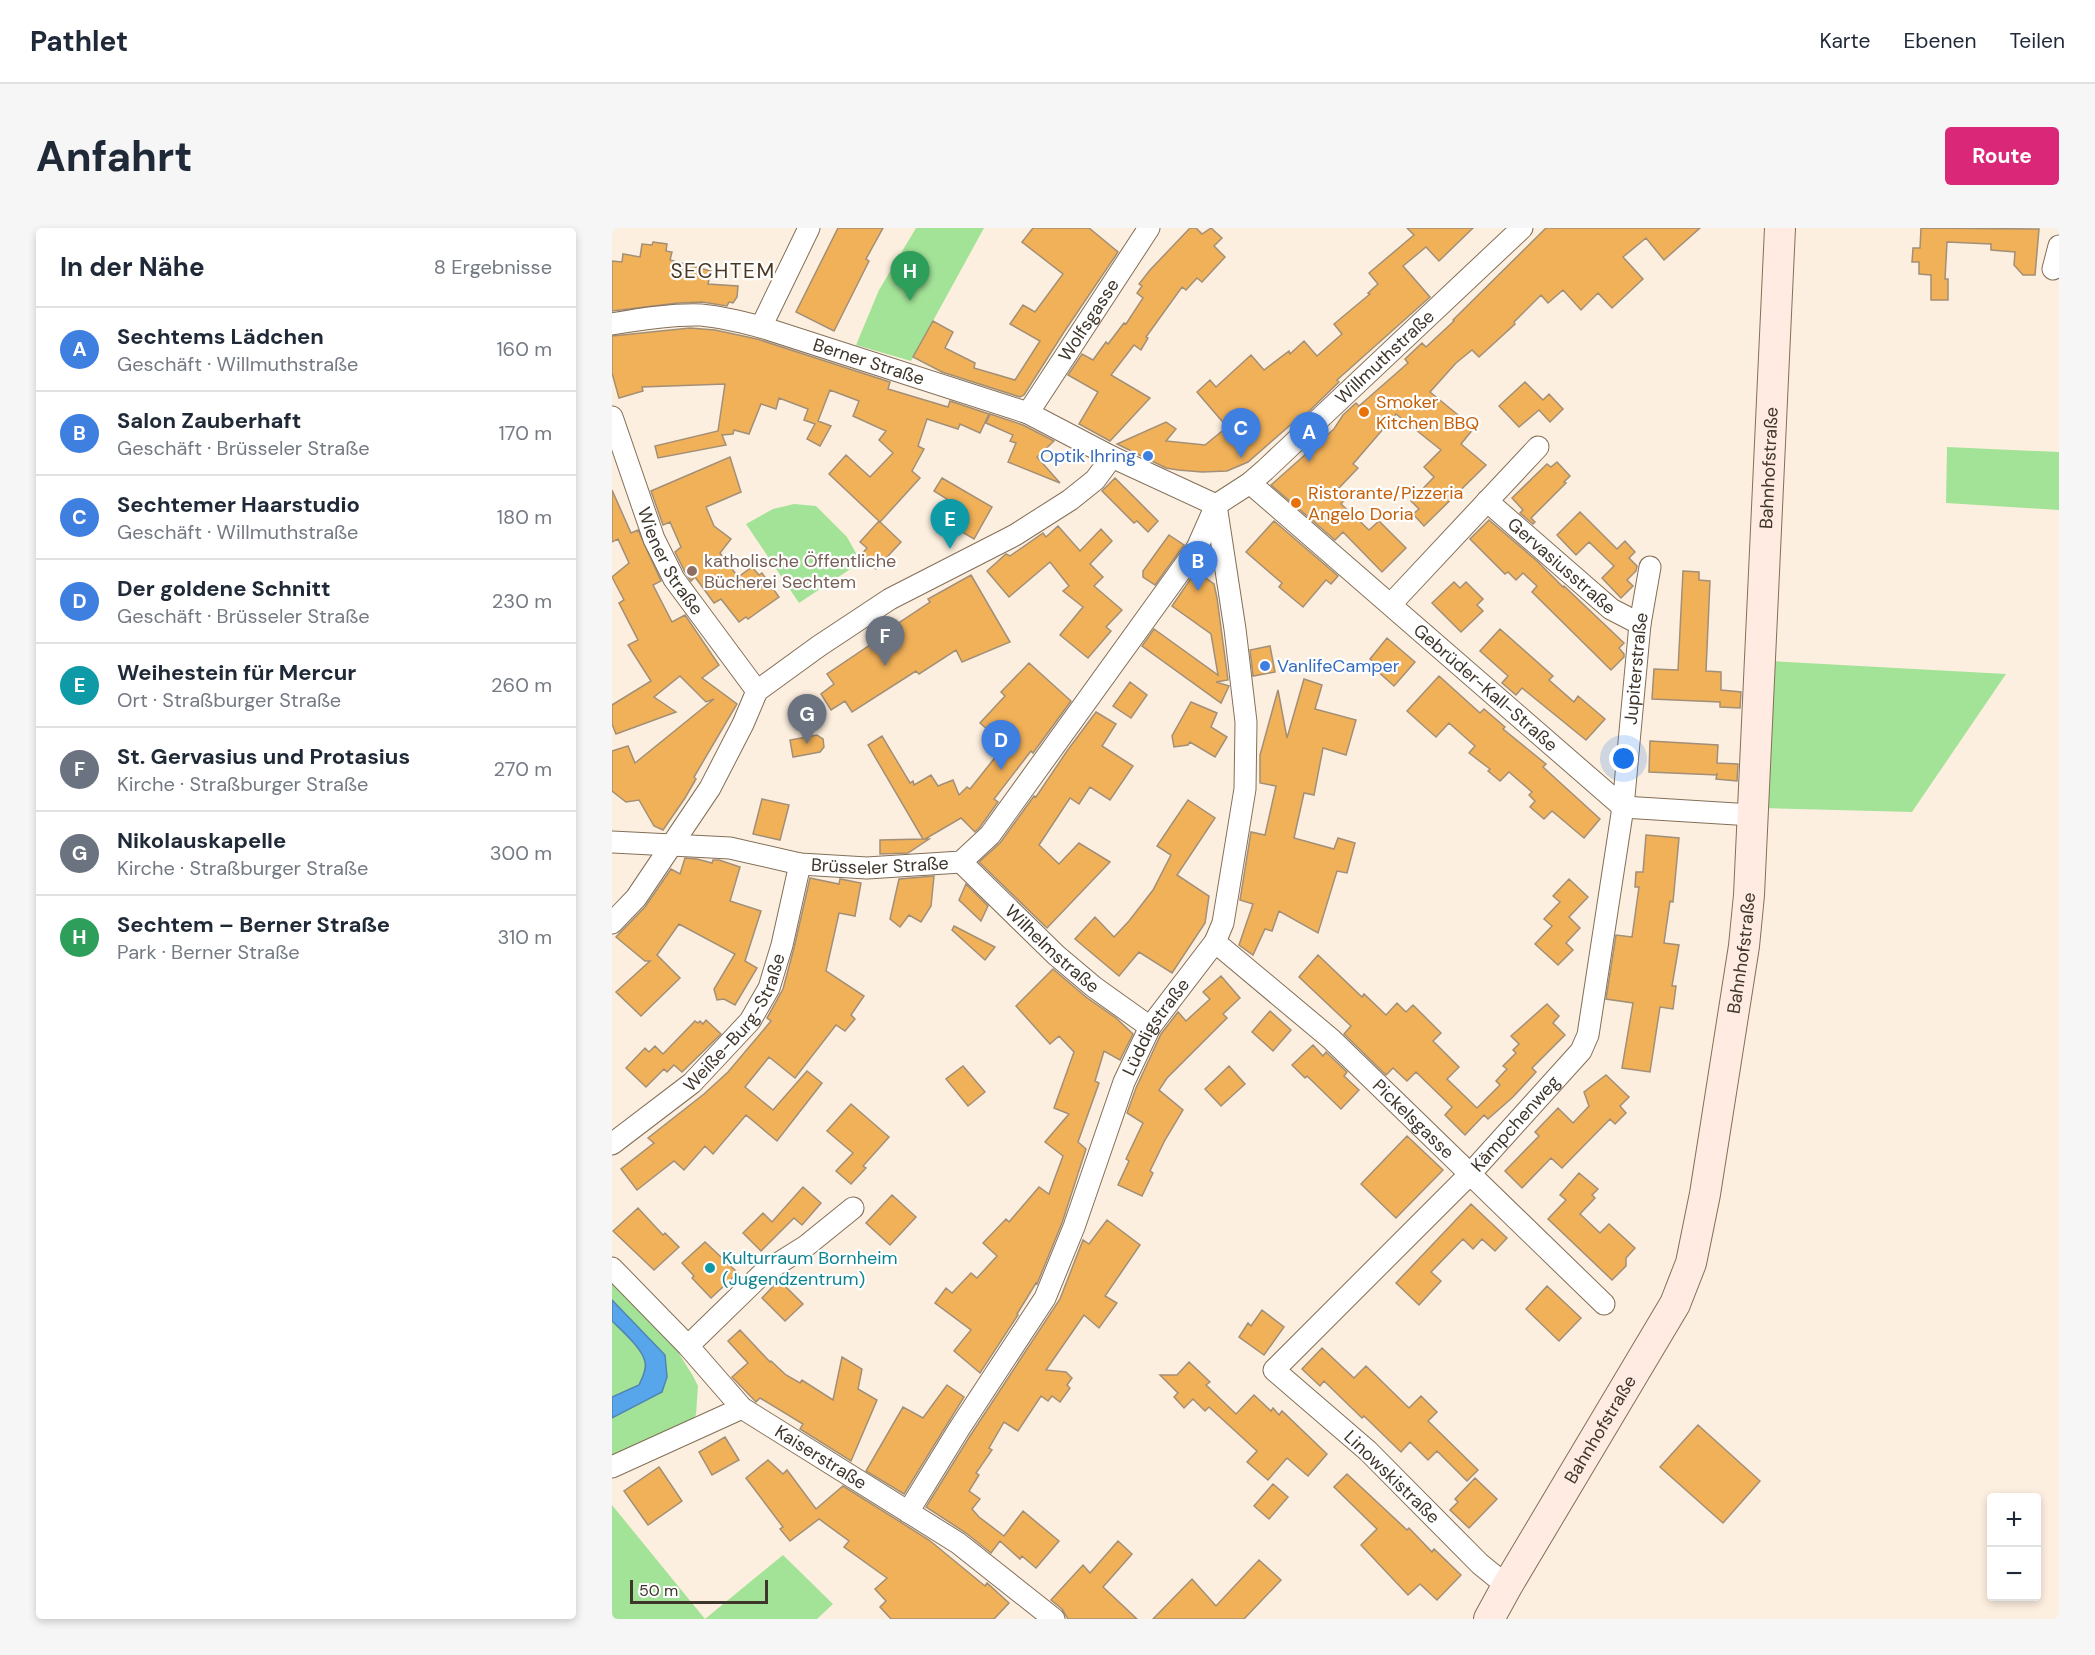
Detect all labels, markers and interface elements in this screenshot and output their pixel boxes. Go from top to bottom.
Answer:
text: Pathlet [30,23,128,60]
text: Karte [1820,27,1870,55]
text: Ebenen [1903,27,1976,55]
text: Teilen [2009,27,2065,55]
button: Route [1945,127,2059,185]
text: Anfahrt [36,129,192,184]
text: In der Nähe [60,250,205,284]
pin: H [890,251,930,301]
text: 8 Ergebnisse [434,254,552,280]
district label: SECHTEM [670,257,776,285]
street label: Wolfsgasse [1053,274,1125,366]
street label: Willmuthstraße [1330,305,1440,410]
text: Sechtems Lädchen [117,322,324,351]
street label: Berner Straße [810,333,927,391]
text: A [72,336,87,362]
text: 160 m [496,336,552,362]
text: Geschäft · Willmuthstraße [117,351,358,377]
place label: Smoker Kitchen BBQ [1376,390,1479,435]
marker: Smoker Kitchen BBQ [1357,405,1371,419]
text: Salon Zauberhaft [117,406,301,435]
street label: Bahnhofstraße [1754,406,1784,530]
pin: C [1222,408,1260,458]
pin: A [1290,412,1328,462]
text: B [73,420,86,446]
text: 170 m [499,420,552,446]
text: Geschäft · Brüsseler Straße [117,435,370,461]
place label: Optik Ihring [1040,444,1136,468]
marker: Optik Ihring [1141,449,1155,463]
place label: Ristorante/Pizzeria Angelo Doria [1308,481,1463,526]
text: Sechtemer Haarstudio [117,490,360,519]
marker: Ristorante/Pizzeria Angelo Doria [1289,496,1303,510]
pin: E [930,500,970,549]
text: C [72,504,87,530]
text: 180 m [497,504,552,530]
street label: Wiener Straße [632,504,709,620]
street label: Gervasiusstraße [1502,512,1621,620]
text: Geschäft · Willmuthstraße [117,519,358,545]
pin: B [1178,542,1218,591]
place label: katholische Öffentliche Bücherei Sechtem [704,549,896,594]
marker: katholische Öffentliche Bücherei Sechtem [685,564,699,578]
text: Der goldene Schnitt [117,574,330,603]
text: D [72,588,87,614]
text: 230 m [492,588,552,614]
text: Geschäft · Brüsseler Straße [117,603,370,629]
street label: Jupiterstraße [1619,611,1654,726]
pin: F [866,616,904,666]
street label: Gebrüder-Kall-Straße [1408,618,1563,757]
place label: VanlifeCamper [1277,654,1400,678]
text: Weihestein für Mercur [117,658,356,687]
marker: VanlifeCamper [1258,659,1272,673]
text: E [74,672,85,698]
text: 260 m [491,672,552,698]
text: Ort · Straßburger Straße [117,687,341,713]
pin: G [788,694,826,744]
pin: D [982,720,1020,770]
text: St. Gervasius und Protasius [117,742,410,771]
your location [1609,744,1638,773]
text: F [74,756,85,782]
text: 270 m [494,756,552,782]
text: Kirche · Straßburger Straße [117,771,368,797]
text: Nikolauskapelle [117,826,286,855]
text: G [72,840,87,866]
text: 300 m [490,840,552,866]
street label: Brüsseler Straße [810,851,949,880]
text: Kirche · Straßburger Straße [117,855,368,881]
street label: Bahnhofstraße [1722,891,1761,1015]
street label: Wilhelmstraße [1000,899,1105,999]
text: Sechtem – Berner Straße [117,910,390,939]
text: H [72,924,87,950]
text: 310 m [497,924,552,950]
text: Park · Berner Straße [117,939,300,965]
street label: Weiße-Burg-Straße [678,951,791,1097]
street label: Lüddigstraße [1117,973,1195,1080]
street label: Kämpchenweg [1466,1070,1565,1177]
street label: Pickelsgasse [1367,1074,1459,1164]
place label: Kulturraum Bornheim (Jugendzentrum) [722,1246,898,1291]
marker: Kulturraum Bornheim (Jugendzentrum) [703,1261,717,1275]
street label: Bahnhofstraße [1559,1371,1642,1488]
street label: Kaiserstraße [770,1419,871,1495]
street label: Linowskistraße [1339,1425,1445,1529]
map controls [1987,1493,2041,1601]
button: + [1987,1493,2041,1547]
button: − [1987,1547,2041,1601]
scale bar [630,1577,768,1604]
text: 50 m [639,1580,678,1601]

